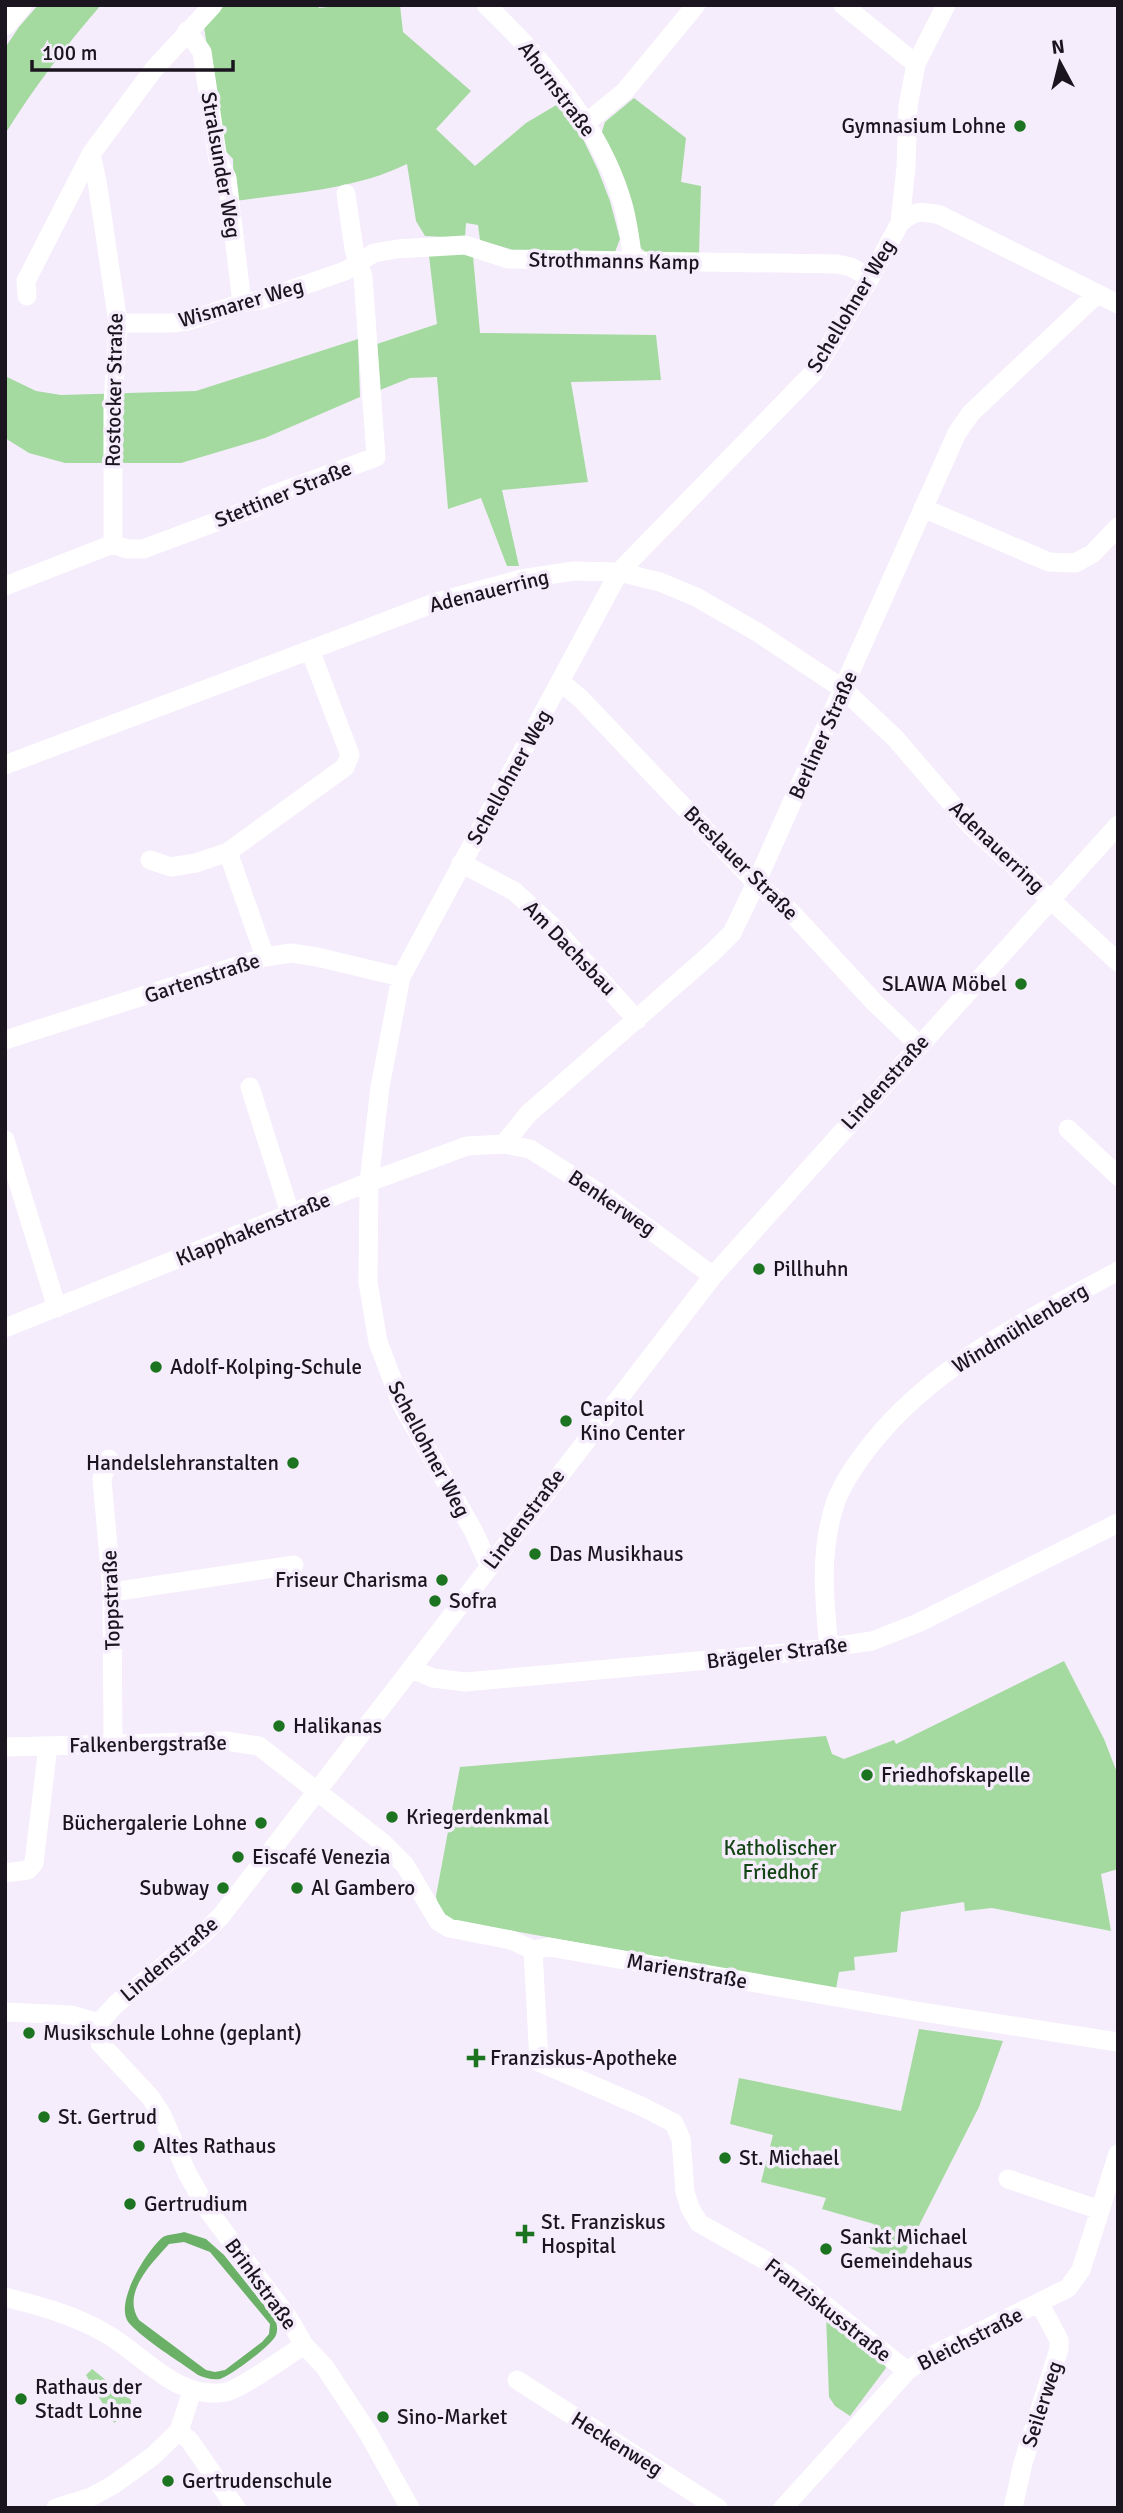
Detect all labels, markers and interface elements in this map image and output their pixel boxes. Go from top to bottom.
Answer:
scale bar [32,28,233,72]
north arrow [1025,28,1095,98]
text: N [1050,34,1066,60]
street label: Ahornstraße [513,36,601,142]
text: 100 m [42,40,97,66]
street label: Stralsunder Weg [195,90,247,240]
place label: Gymnasium Lohne [841,113,1006,139]
marker: Gymnasium Lohne [1012,118,1028,134]
street label: Schellohner Weg [801,235,901,377]
street label: Strothmanns Kamp [528,247,700,275]
street label: Wismarer Weg [175,273,307,333]
street label: Rostocker Straße [100,313,128,467]
street label: Stettiner Straße [211,455,355,533]
street label: Adenauerring [426,564,552,618]
street label: Berliner Straße [783,667,863,803]
street label: Schellohner Weg [461,705,557,849]
street label: Adenauerring [944,795,1050,899]
street label: Breslauer Straße [678,800,804,926]
street label: Am Dachsbau [518,895,622,1001]
street label: Gartenstraße [141,947,263,1009]
place label: SLAWA Möbel [882,971,1007,997]
marker: SLAWA Möbel [1013,976,1029,992]
street label: Lindenstraße [835,1029,935,1135]
street label: Benkerweg [563,1164,661,1242]
street label: Klapphakenstraße [172,1186,334,1272]
place label: Pillhuhn [773,1256,849,1282]
marker: Pillhuhn [751,1261,767,1277]
street label: Windmühlenberg [947,1277,1093,1379]
place label: Adolf-Kolping-Schule [170,1354,362,1380]
marker: Adolf-Kolping-Schule [148,1359,164,1375]
street label: Schellohner Weg [382,1376,476,1522]
place label: Capitol Kino Center [580,1396,685,1446]
marker: Capitol Kino Center [558,1413,574,1429]
place label: Handelslehranstalten [86,1450,279,1476]
marker: Handelslehranstalten [285,1455,301,1471]
street label: Lindenstraße [478,1464,570,1574]
place label: Das Musikhaus [549,1541,684,1567]
marker: Das Musikhaus [527,1546,543,1562]
street label: Toppstraße [96,1549,126,1651]
place label: Friseur Charisma [275,1567,428,1593]
marker: Friseur Charisma [434,1572,450,1588]
place label: Sofra [449,1588,497,1614]
marker: Sofra [427,1593,443,1609]
street label: Brägeler Straße [705,1631,849,1675]
place label: Halikanas [293,1713,382,1739]
marker: Halikanas [271,1718,287,1734]
street label: Falkenbergstraße [69,1730,227,1758]
place label: Friedhofskapelle [881,1762,1031,1788]
marker: Friedhofskapelle [859,1767,875,1783]
place label: Kriegerdenkmal [406,1804,549,1830]
marker: Kriegerdenkmal [384,1809,400,1825]
place label: Büchergalerie Lohne [62,1810,247,1836]
marker: Büchergalerie Lohne [253,1815,269,1831]
park label: Katholischer Friedhof [723,1835,837,1885]
place label: Eiscafé Venezia [252,1844,390,1870]
marker: Eiscafé Venezia [230,1849,246,1865]
place label: Subway [140,1875,209,1901]
place label: Al Gambero [311,1875,415,1901]
marker: Subway [215,1880,231,1896]
marker: Al Gambero [289,1880,305,1896]
street label: Lindenstraße [115,1911,223,2007]
street label: Marienstraße [625,1948,749,1994]
place label: Musikschule Lohne (geplant) [43,2020,302,2046]
marker: Musikschule Lohne (geplant) [21,2025,37,2041]
place label: Franziskus-Apotheke [490,2045,677,2071]
marker: Franziskus-Apotheke [468,2050,484,2066]
place label: St. Gertrud [58,2104,157,2130]
marker: St. Gertrud [36,2109,52,2125]
place label: Altes Rathaus [153,2133,276,2159]
marker: Altes Rathaus [131,2138,147,2154]
place label: St. Michael [739,2145,839,2171]
marker: St. Michael [717,2150,733,2166]
place label: Gertrudium [144,2191,248,2217]
marker: Gertrudium [122,2196,138,2212]
place label: St. Franziskus Hospital [541,2209,665,2259]
marker: St. Franziskus Hospital [515,2224,535,2244]
place label: Sankt Michael Gemeindehaus [840,2224,973,2274]
street label: Brinkstraße [219,2233,303,2335]
marker: Sankt Michael Gemeindehaus [818,2241,834,2257]
street label: Franziskusstraße [759,2252,897,2368]
street label: Bleichstraße [913,2301,1027,2377]
street label: Seilerweg [1016,2358,1068,2450]
place label: Rathaus der Stadt Lohne [35,2374,142,2424]
marker: Rathaus der Stadt Lohne [13,2391,29,2407]
place label: Sino-Market [397,2404,507,2430]
street label: Heckenweg [567,2406,667,2482]
marker: Sino-Market [375,2409,391,2425]
place label: Gertrudenschule [182,2468,332,2494]
marker: Gertrudenschule [160,2473,176,2489]

